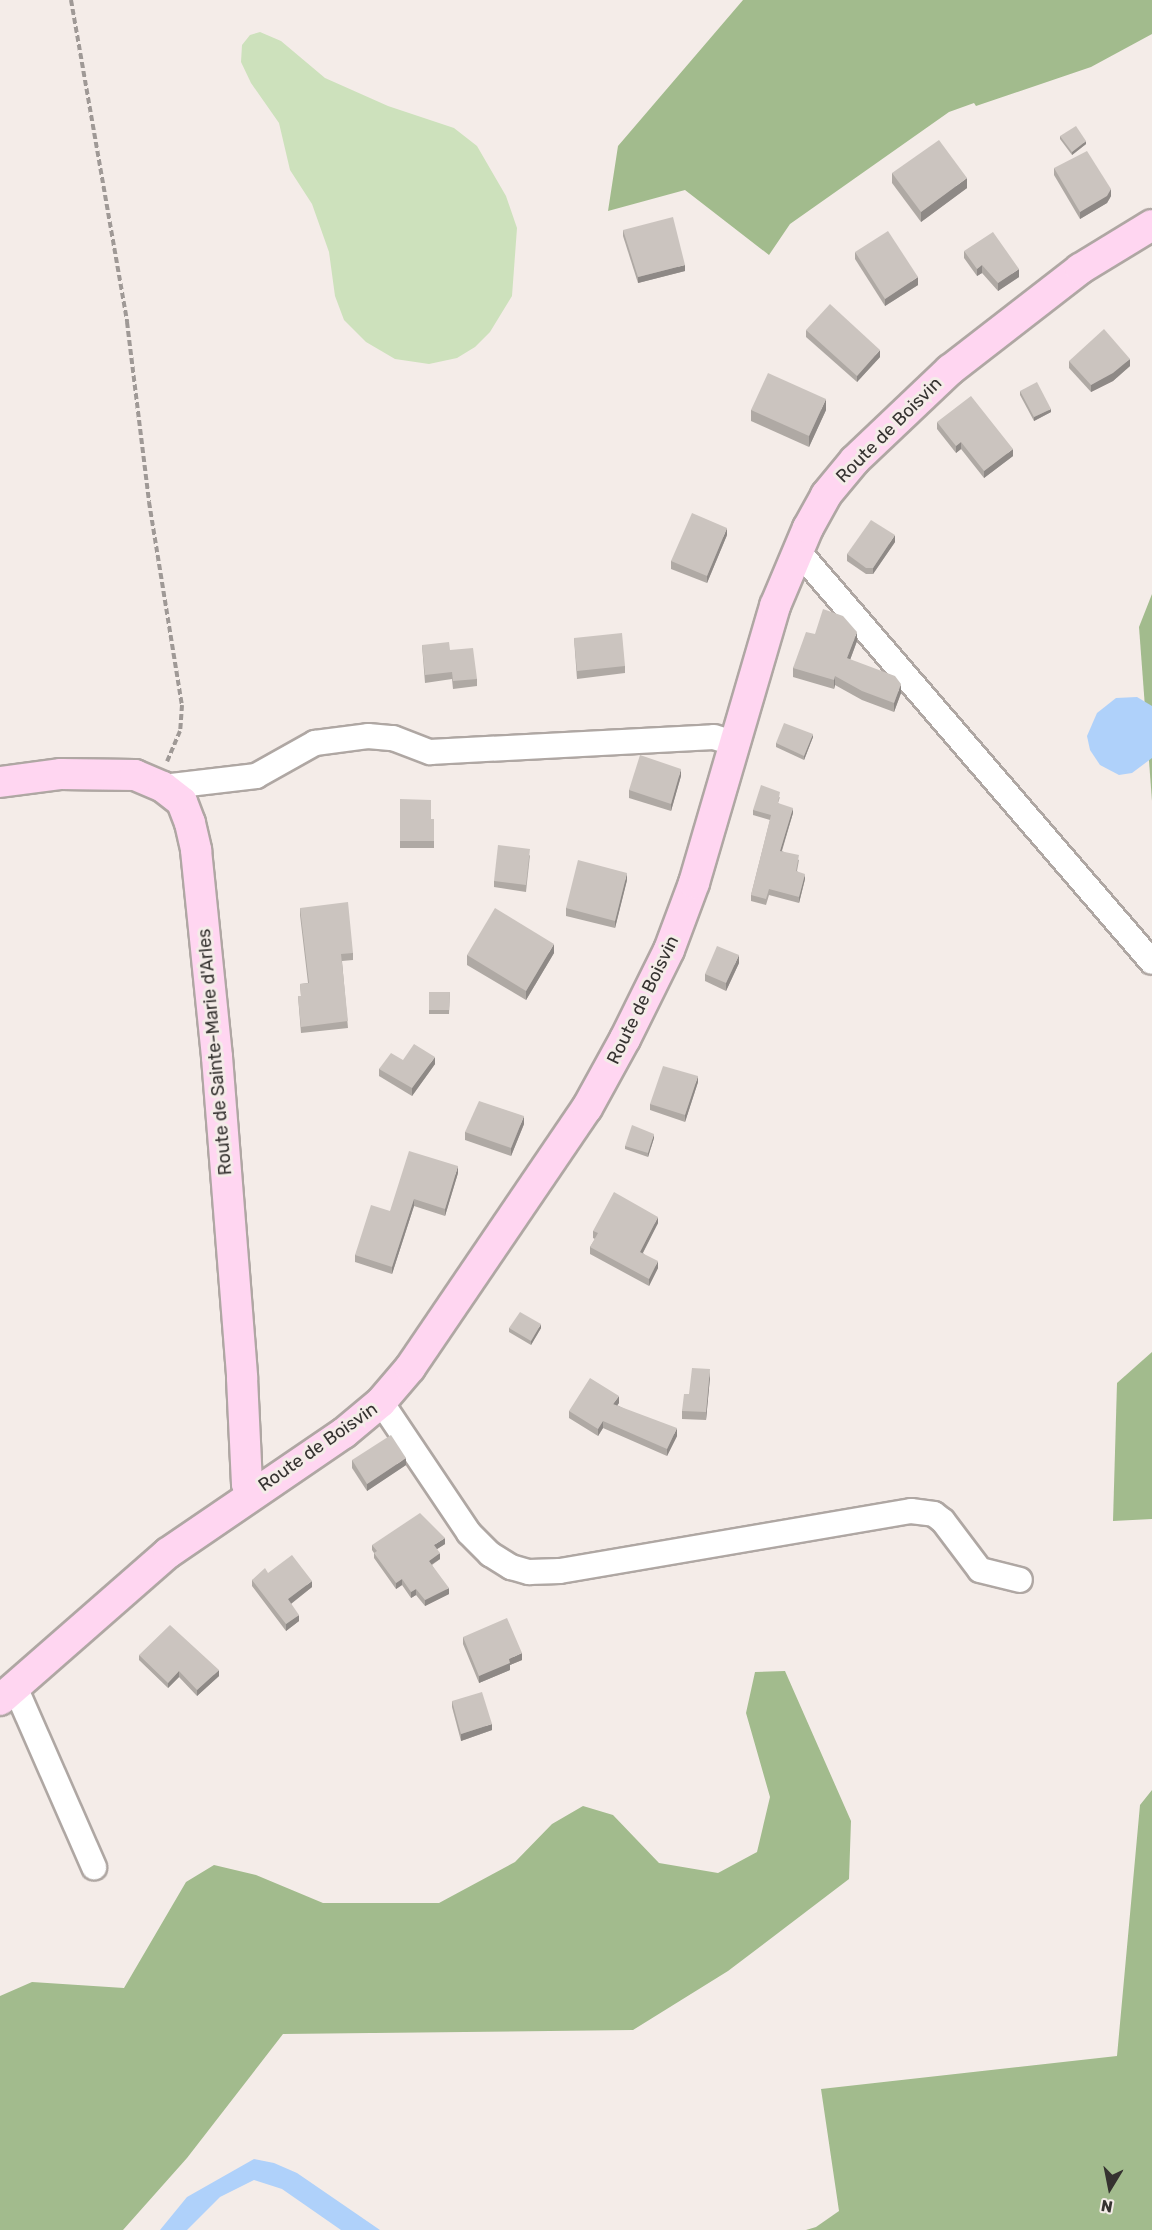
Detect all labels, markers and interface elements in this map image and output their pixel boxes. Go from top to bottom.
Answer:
street label: Route de Boisvin [832,373,946,487]
street label: Route de Sainte-Marie d'Arles [193,928,237,1176]
street label: Route de Boisvin [603,932,683,1068]
street label: Route de Boisvin [254,1398,382,1496]
north arrow [1080,2158,1140,2218]
text: N [1099,2196,1114,2217]

